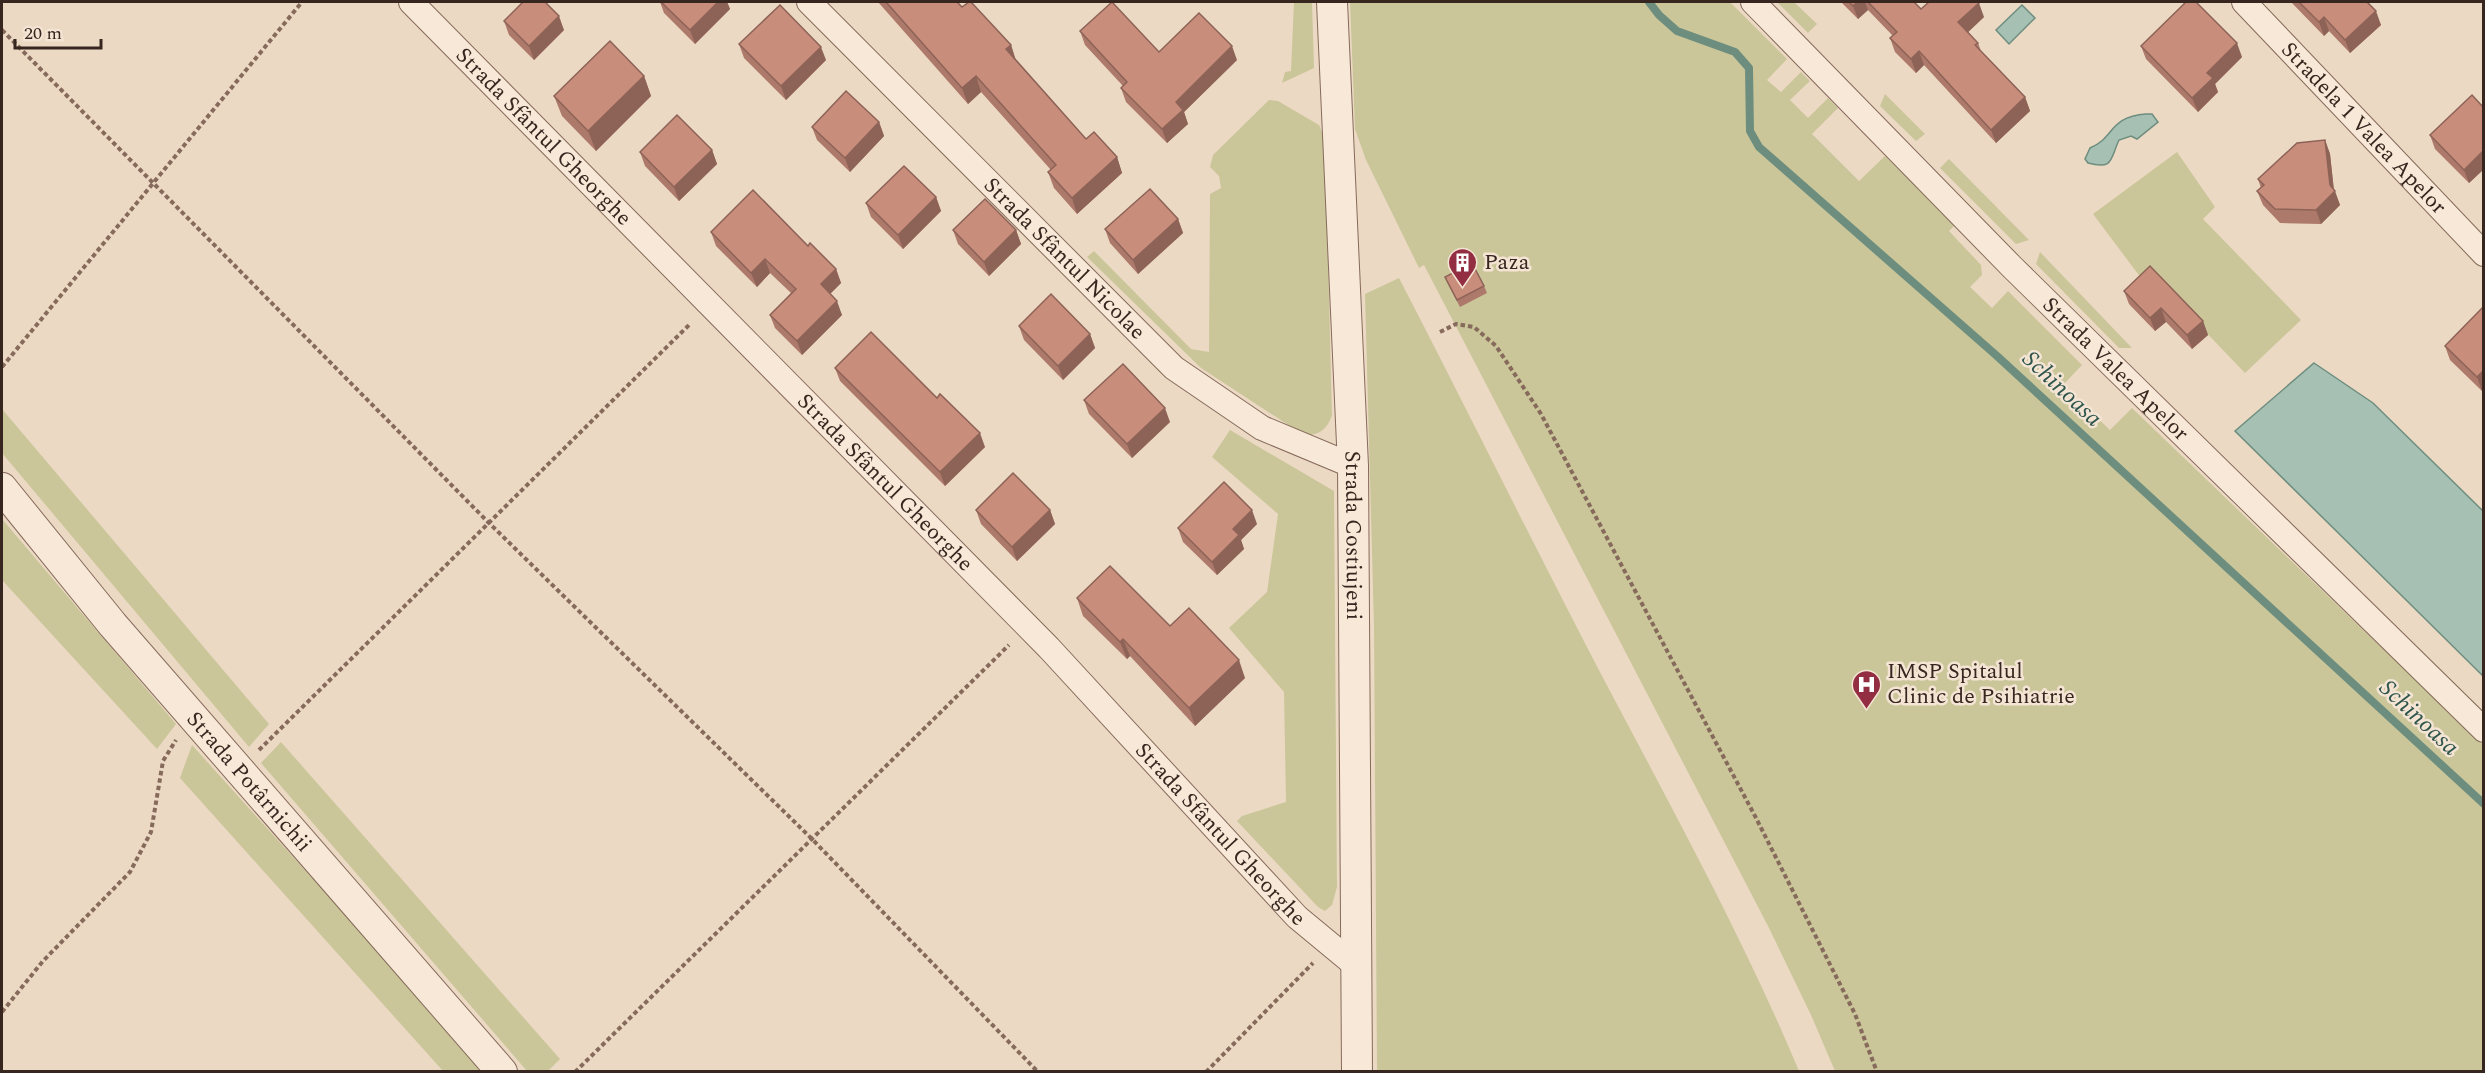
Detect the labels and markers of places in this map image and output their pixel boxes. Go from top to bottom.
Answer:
building icon: Paza [1447,246,1479,288]
place label: Paza [1484,246,1530,279]
place label: IMSP Spitalul Clinic de Psihiatrie [1887,655,2075,713]
hospital icon: IMSP Spitalul Clinic de Psihiatrie [1850,668,1882,710]

